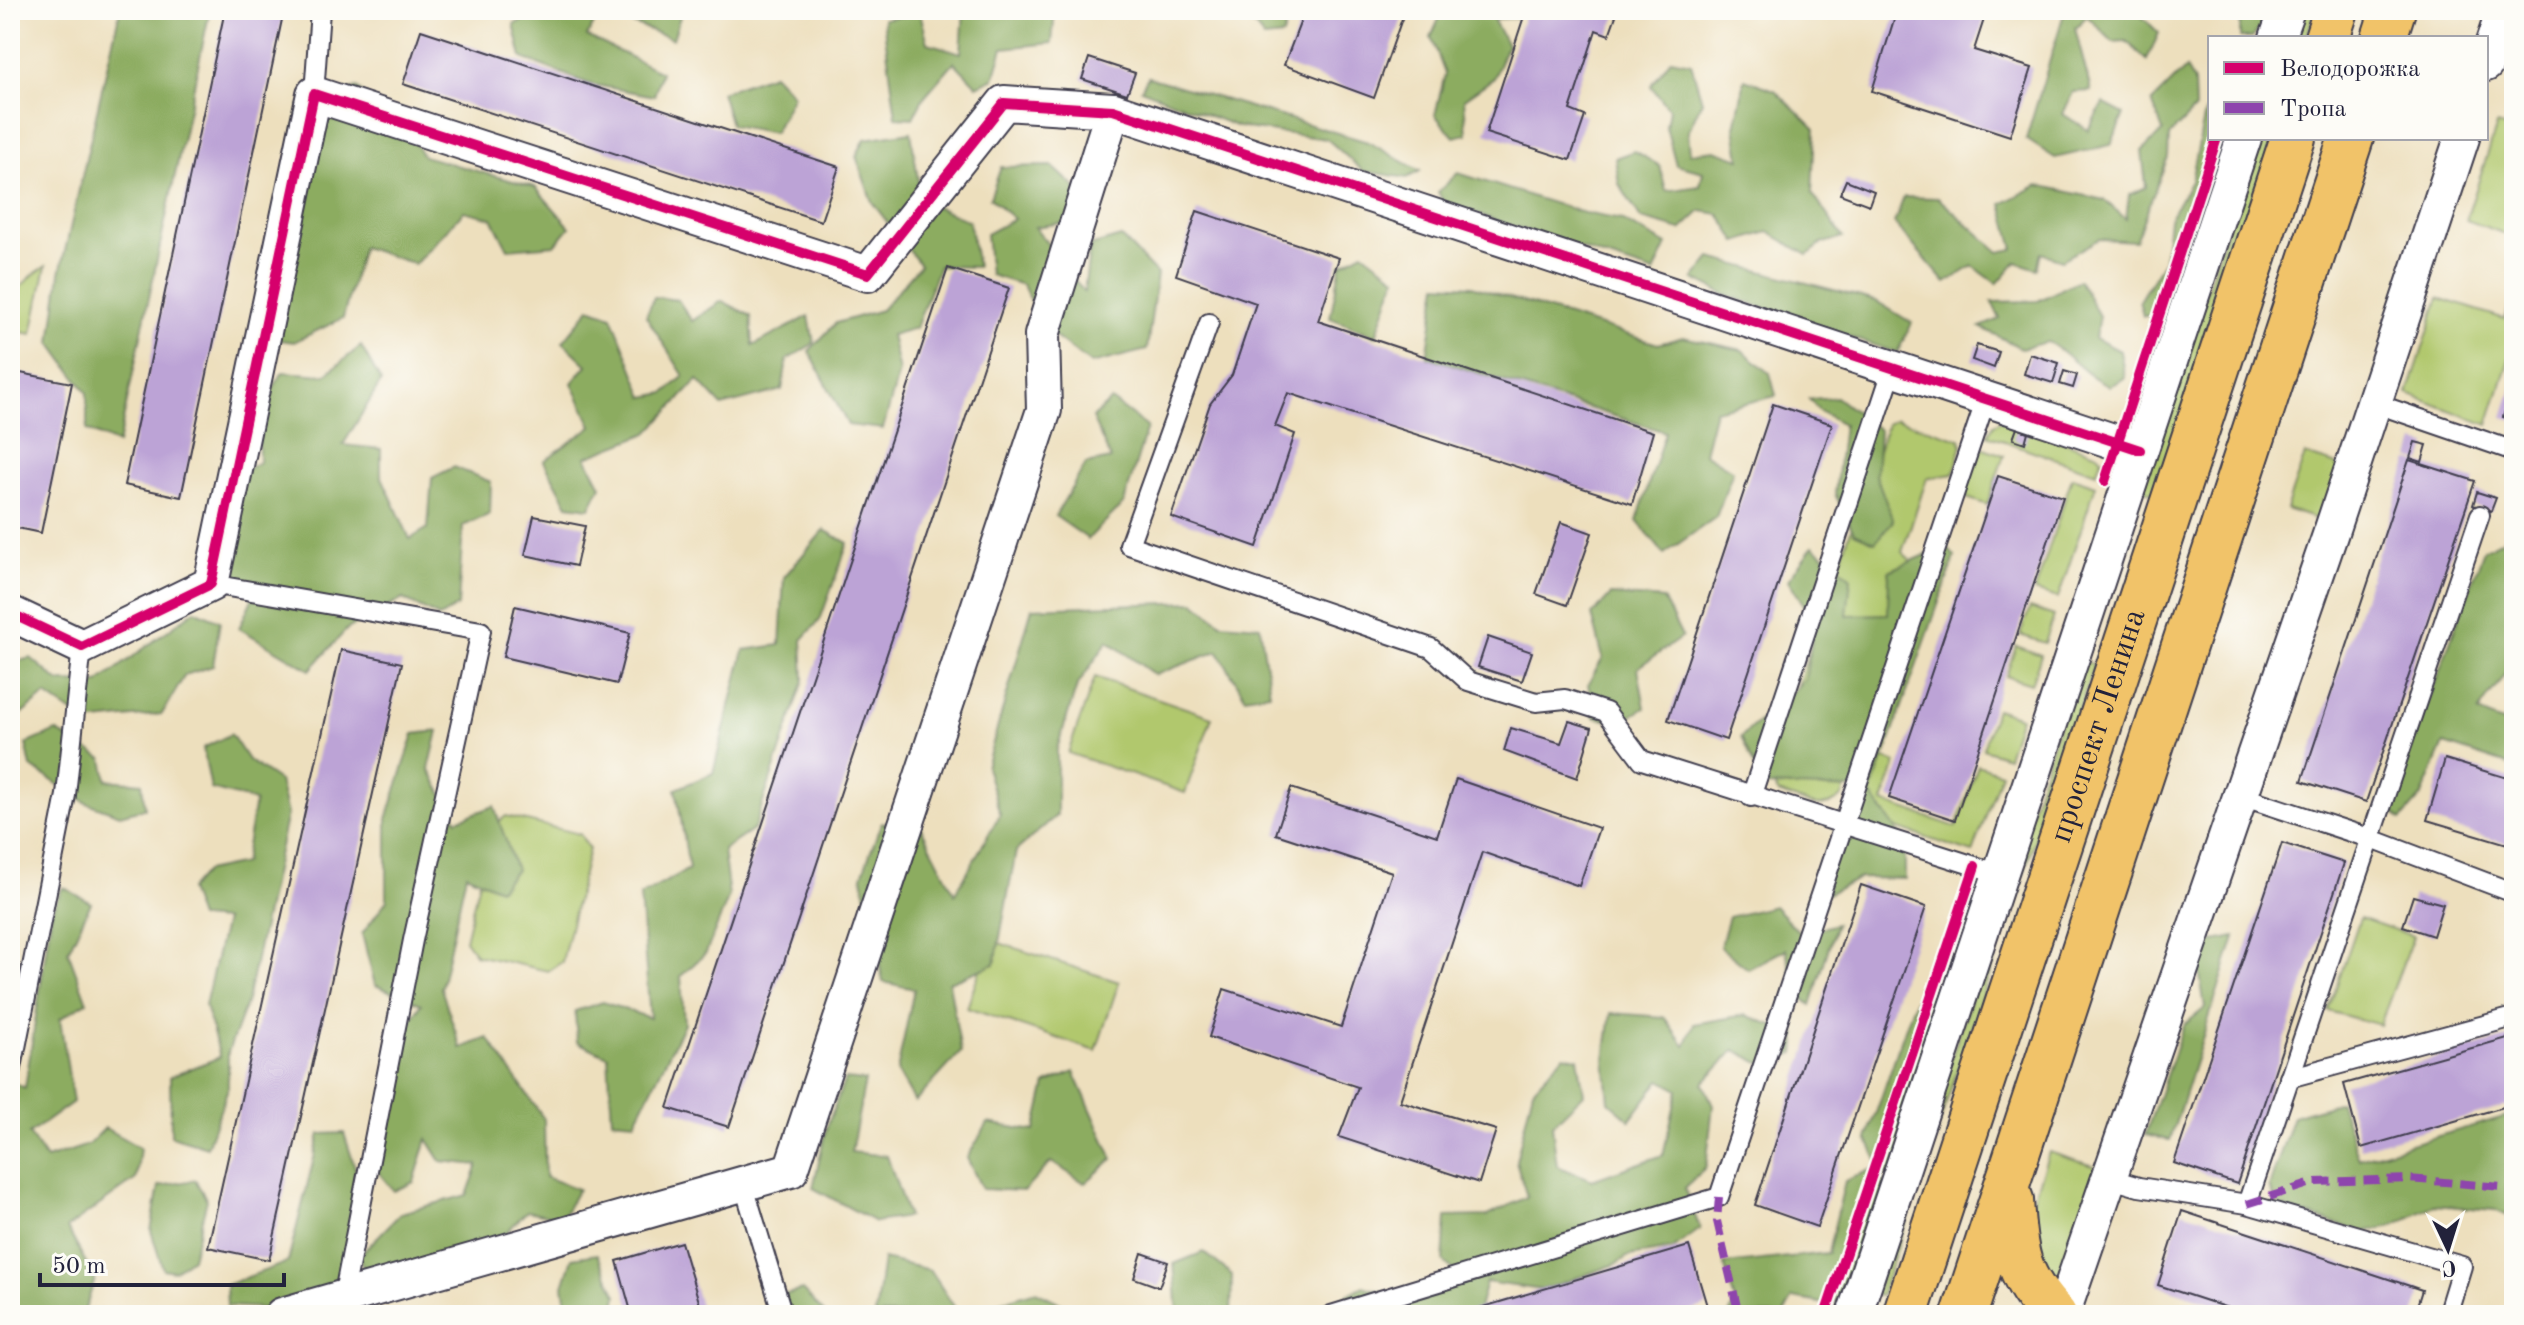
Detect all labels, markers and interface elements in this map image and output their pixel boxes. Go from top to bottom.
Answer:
legend [2208,36,2488,140]
text: Велодорожка [2280,58,2420,82]
text: Тропа [2280,98,2347,122]
street label: проспект Ленина [2046,605,2153,847]
north arrow [2408,1209,2488,1289]
scale bar [40,1237,284,1287]
text: 50 m [52,1255,106,1279]
text: С [2441,1255,2457,1278]

